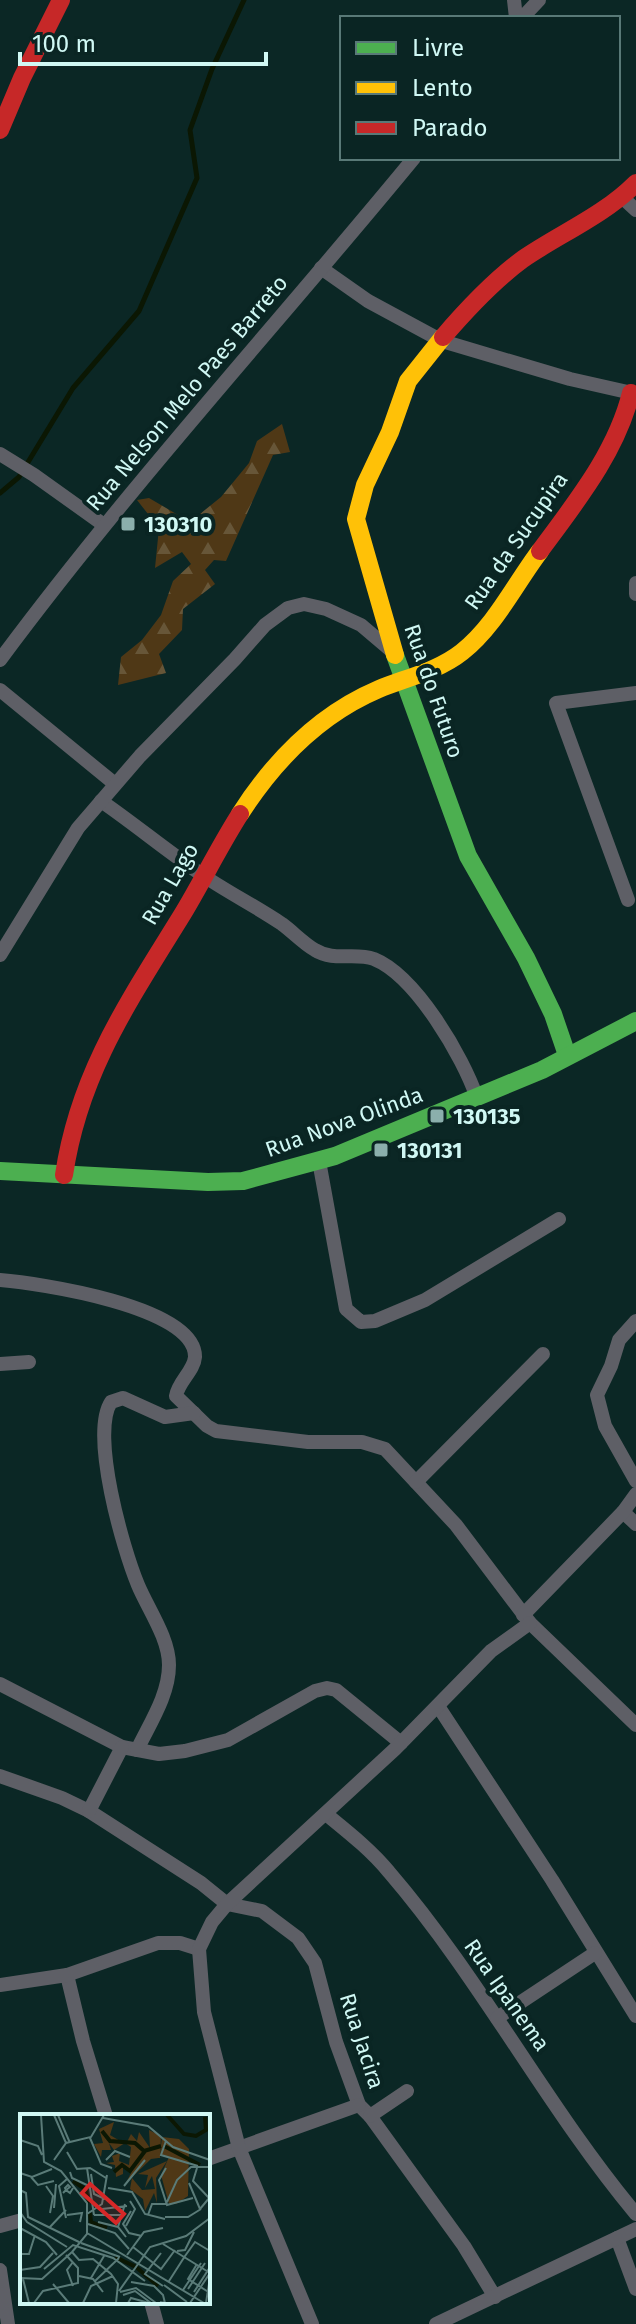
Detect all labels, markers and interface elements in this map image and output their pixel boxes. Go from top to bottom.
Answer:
scale bar [20,16,266,66]
legend [340,16,620,160]
text: 100 m [32,30,96,58]
text: Livre [412,34,464,62]
text: Lento [412,74,473,102]
text: Parado [412,114,488,142]
street label: Rua Nelson Melo Paes Barreto [81,270,293,516]
street label: Rua da Sucupira [459,467,573,615]
place label: 130310 [144,511,212,538]
marker: 130310 [119,515,137,533]
street label: Rua do Futuro [398,620,470,762]
street label: Rua Lago [136,838,204,930]
street label: Rua Nova Olinda [261,1081,427,1163]
place label: 130135 [453,1103,521,1130]
marker: 130135 [428,1107,446,1125]
place label: 130131 [397,1137,462,1164]
marker: 130131 [372,1141,390,1159]
street label: Rua Ipanema [458,1934,556,2056]
street label: Rua Jacira [334,1990,390,2092]
inset map [20,2114,210,2304]

